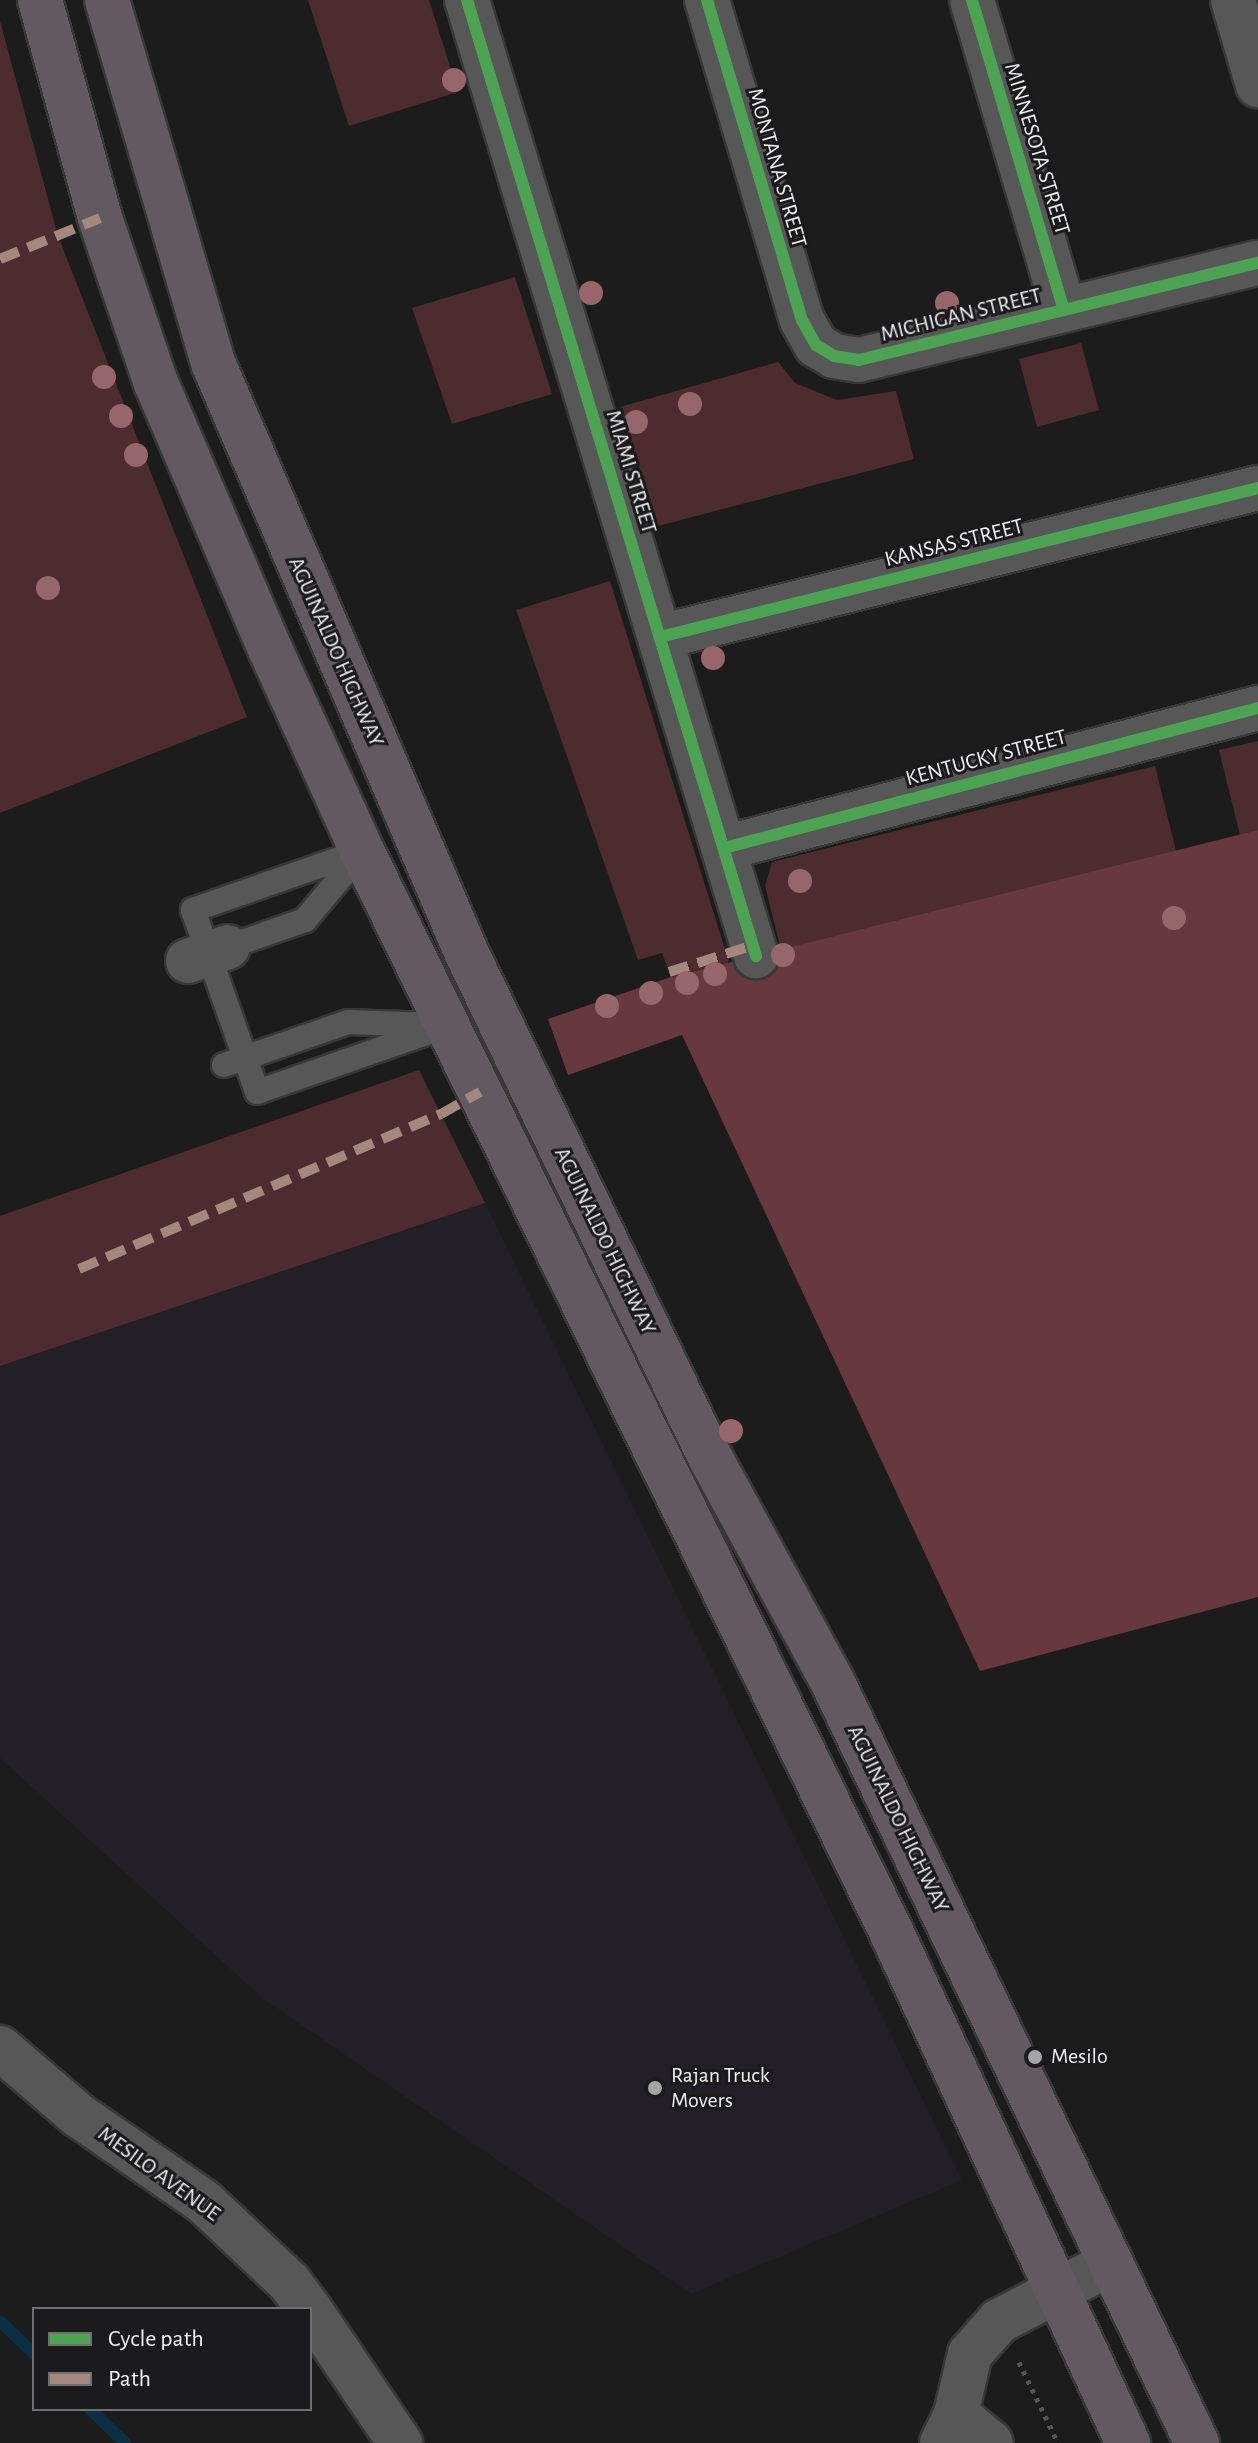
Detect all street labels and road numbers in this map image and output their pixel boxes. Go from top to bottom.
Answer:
street label: MINNESOTA STREET [998,60,1076,238]
street label: MONTANA STREET [742,85,812,251]
street label: MICHIGAN STREET [878,282,1044,348]
street label: MIAMI STREET [600,407,662,537]
street label: KANSAS STREET [882,513,1026,573]
street label: AGUINALDO HIGHWAY [282,553,390,751]
street label: KENTUCKY STREET [903,724,1069,792]
street label: AGUINALDO HIGHWAY [548,1143,662,1339]
street label: AGUINALDO HIGHWAY [841,1721,955,1917]
street label: MESILO AVENUE [93,2121,225,2227]

